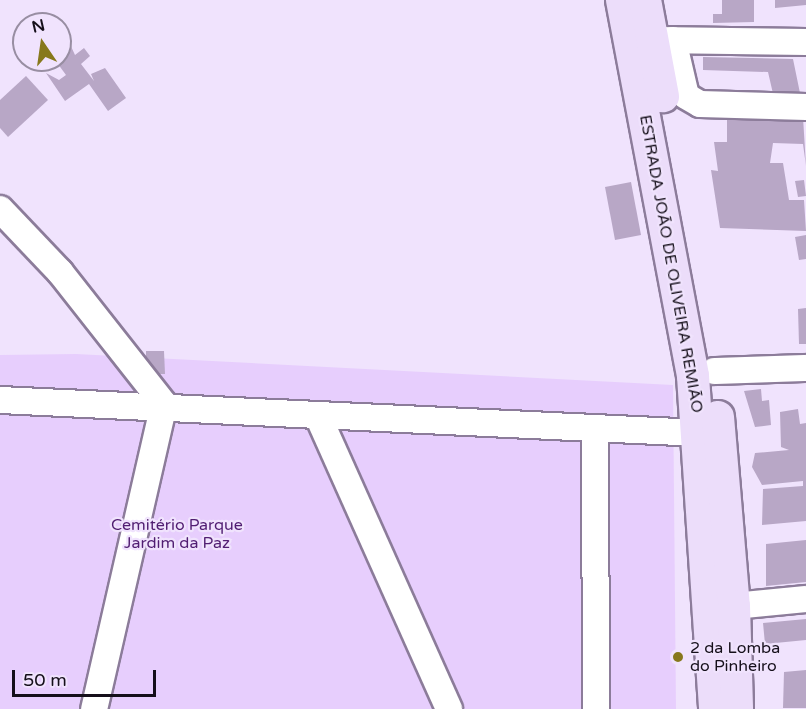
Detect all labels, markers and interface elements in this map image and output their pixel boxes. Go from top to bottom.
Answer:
north arrow [12,12,72,72]
text: N [30,15,47,38]
street label: ESTRADA JOÃO DE OLIVEIRA REMIÃO [635,113,707,415]
park label: Cemitério Parque Jardim da Paz [111,515,243,553]
place label: 2 da Lomba do Pinheiro [690,638,780,676]
marker: 2 da Lomba do Pinheiro [671,650,685,664]
scale bar [15,658,159,696]
text: 50 m [23,669,67,691]

